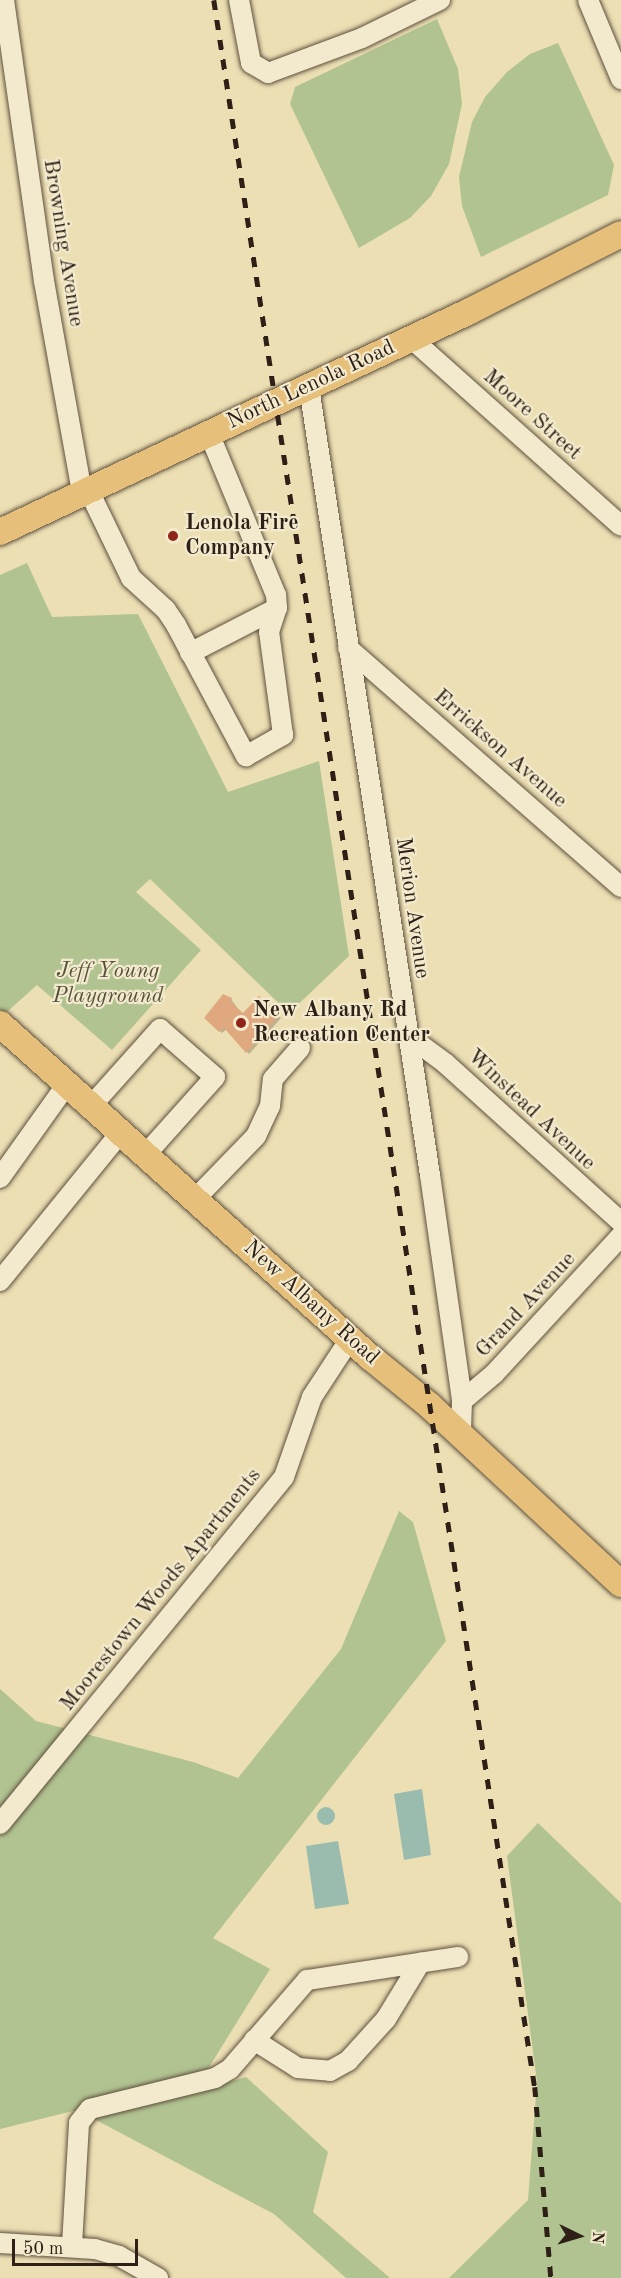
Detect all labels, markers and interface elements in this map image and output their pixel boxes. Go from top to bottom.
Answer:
street label: Browning Avenue [37,157,89,329]
street label: North Lenola Road [223,335,399,435]
street label: Moore Street [477,364,587,466]
place label: Lenola Fire Company [185,510,299,562]
marker: Lenola Fire Company [166,529,180,543]
street label: Errickson Avenue [428,684,572,814]
street label: Merion Avenue [389,836,435,980]
park label: Jeff Young Playground [53,958,163,1010]
place label: New Albany Rd Recreation Center [253,997,430,1048]
marker: New Albany Rd Recreation Center [234,1016,248,1030]
street label: Winstead Avenue [461,1044,601,1176]
street label: New Albany Road [238,1235,384,1371]
street label: Grand Avenue [470,1247,582,1363]
street label: Moorestown Woods Apartments [55,1463,267,1717]
north arrow [549,2206,609,2266]
scale bar [15,2227,141,2265]
text: N [588,2231,605,2244]
text: 50 m [23,2240,63,2258]

